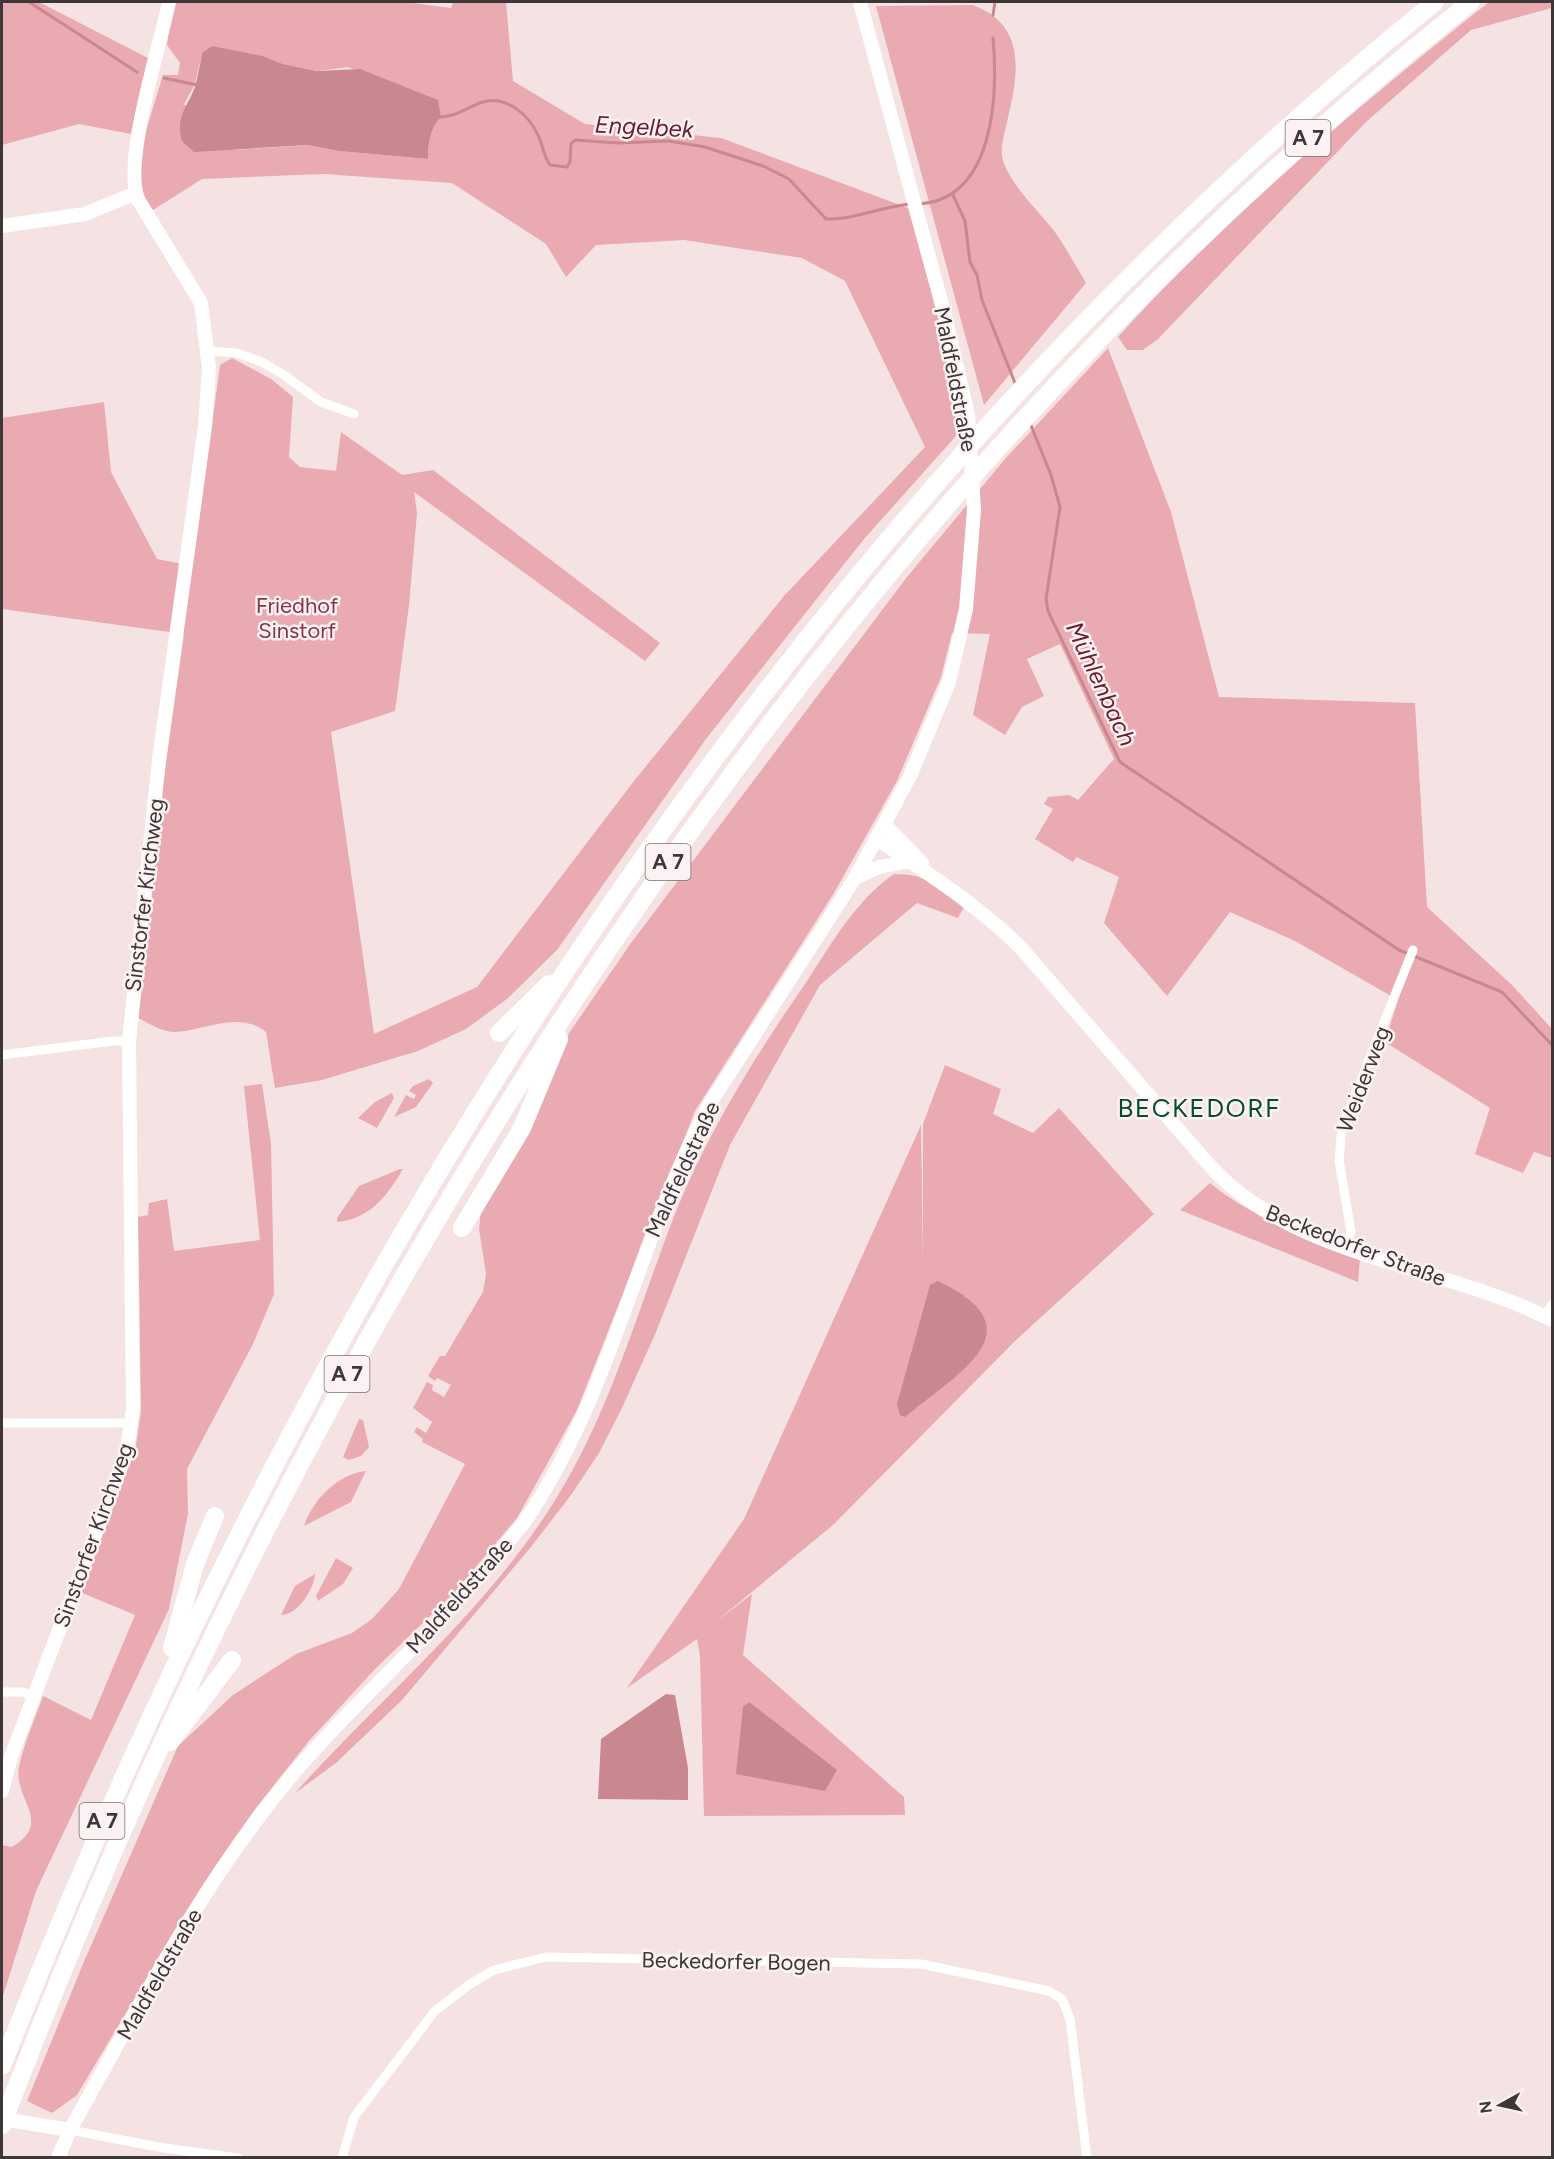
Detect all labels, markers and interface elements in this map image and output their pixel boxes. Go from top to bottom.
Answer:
water label: Engelbek [594,109,696,144]
road number: A 7 [1286,120,1330,156]
street label: Maldfeldstraße [928,304,983,454]
park label: Friedhof Sinstorf [256,592,339,644]
water label: Mühlenbach [1060,617,1143,750]
street label: Sinstorfer Kirchweg [119,797,170,993]
road number: A 7 [646,844,690,880]
street label: Weiderweg [1331,1022,1396,1136]
district label: BECKEDORF [1117,1092,1281,1124]
street label: Maldfeldstraße [639,1097,726,1242]
street label: Beckedorfer Straße [1262,1199,1450,1292]
road number: A 7 [324,1356,370,1392]
street label: Sinstorfer Kirchweg [48,1439,139,1631]
street label: Maldfeldstraße [400,1532,519,1659]
road number: A 7 [80,1803,124,1839]
street label: Maldfeldstraße [111,1904,208,2045]
street label: Beckedorfer Bogen [641,1946,831,1977]
north arrow [1470,2075,1530,2135]
text: N [1475,2100,1496,2114]

